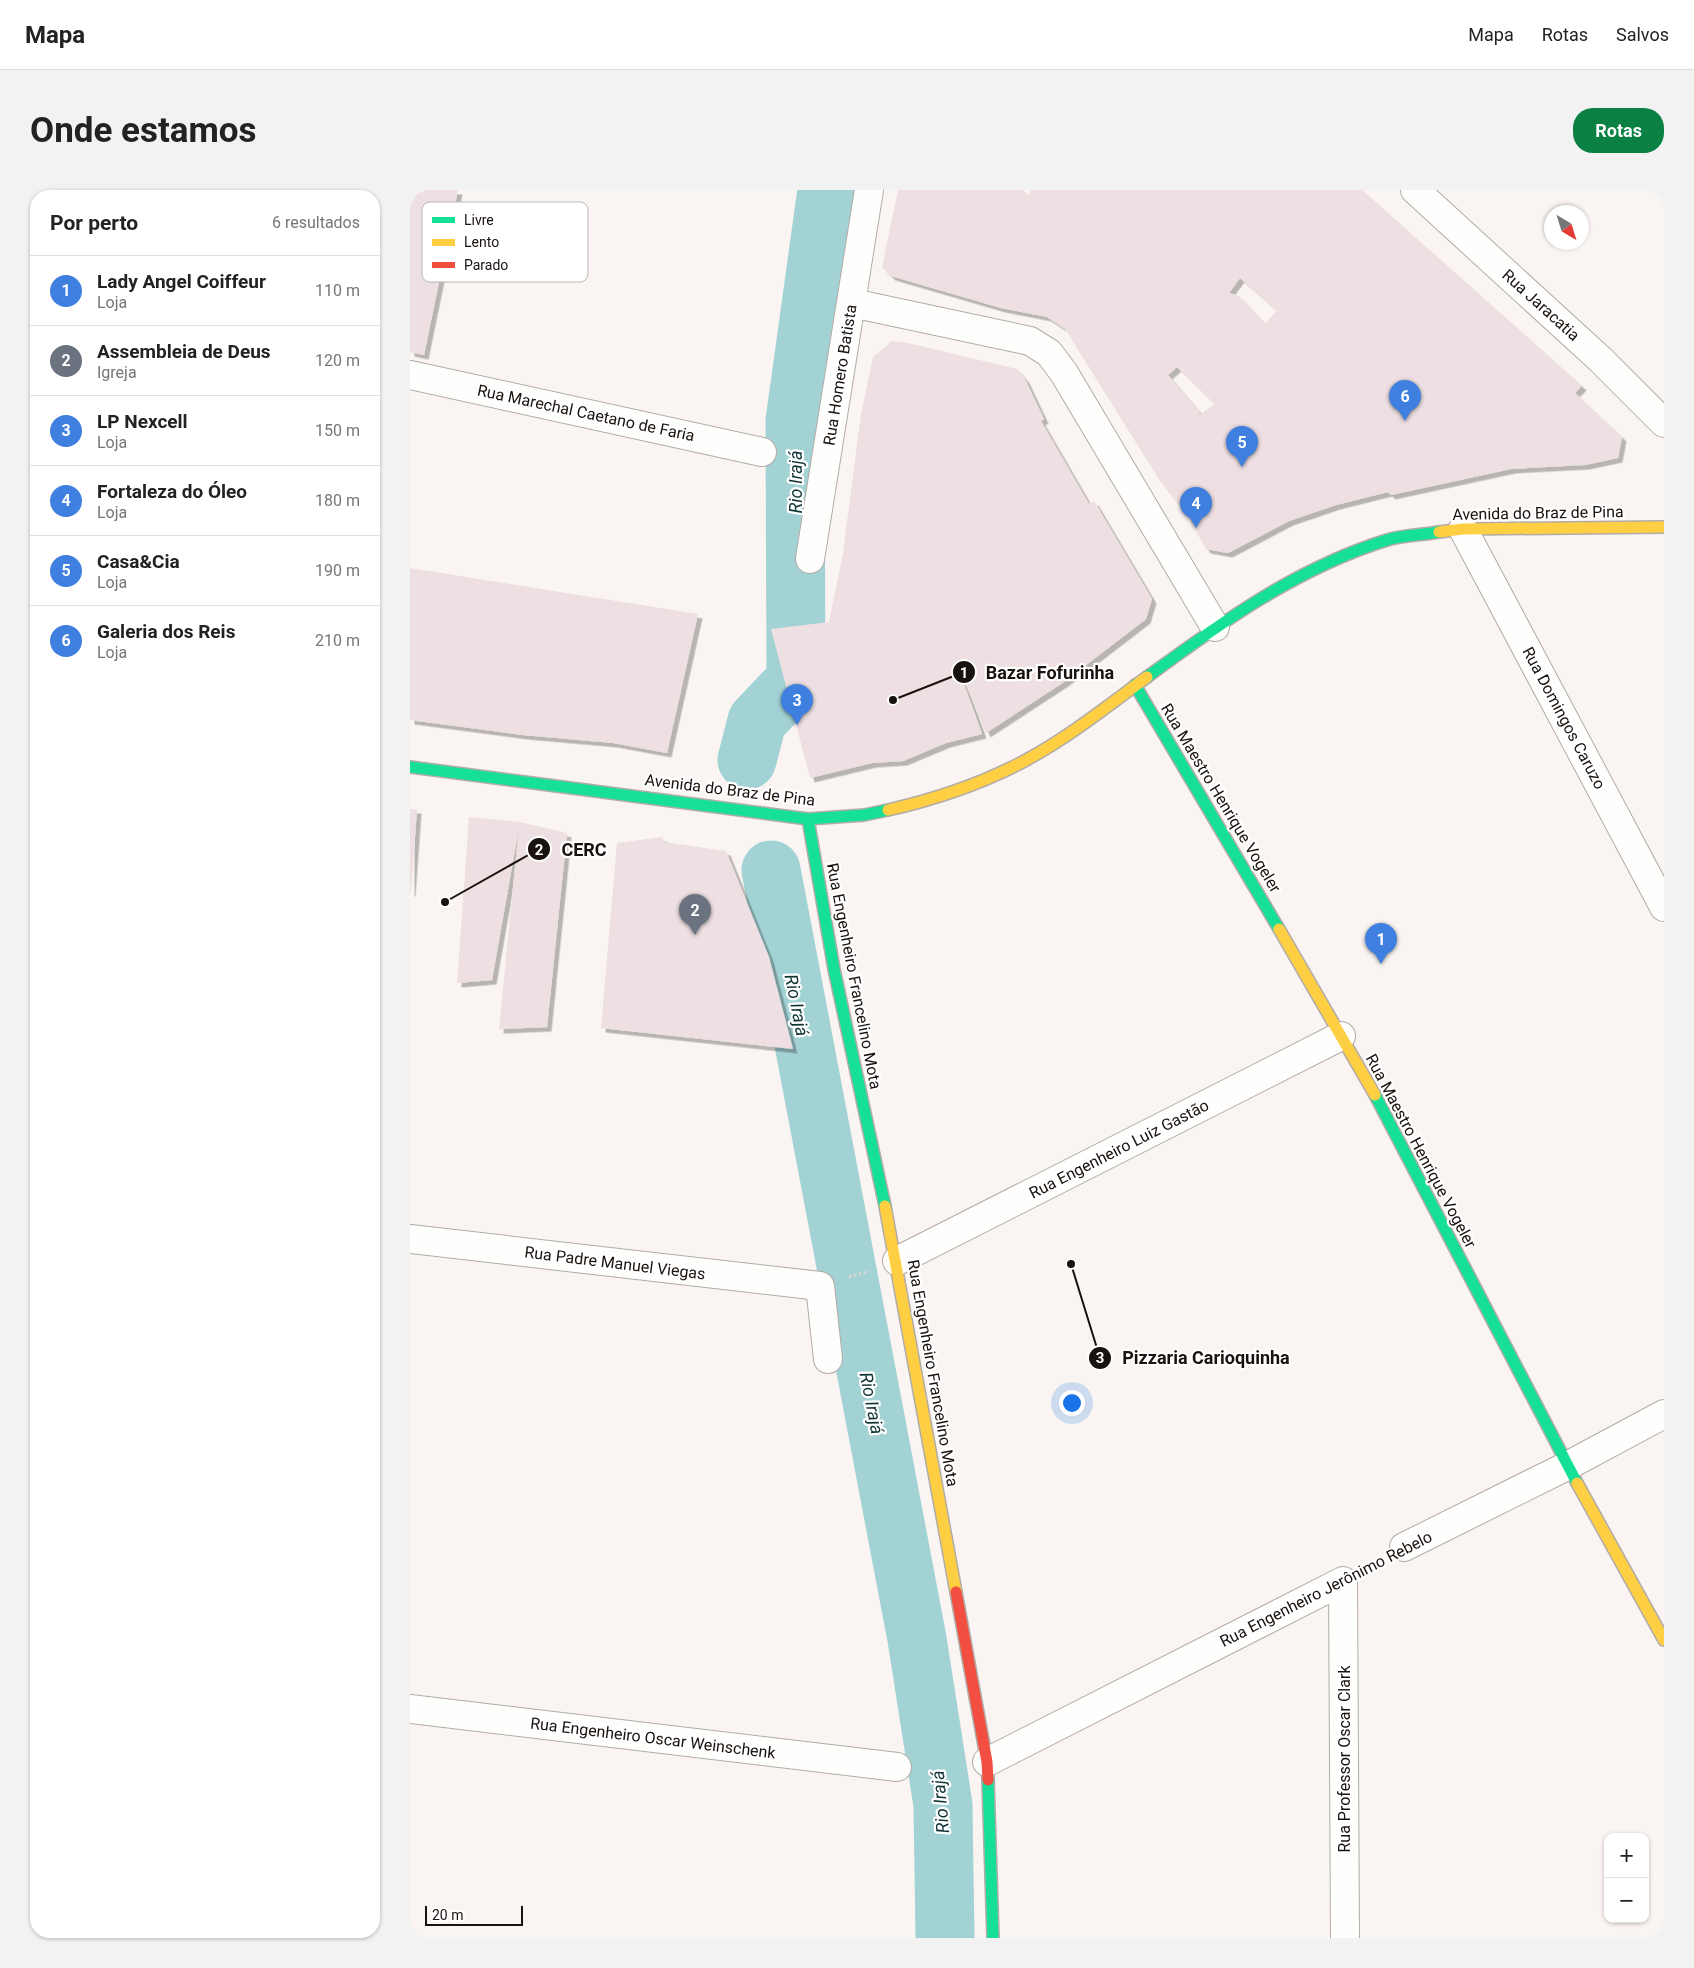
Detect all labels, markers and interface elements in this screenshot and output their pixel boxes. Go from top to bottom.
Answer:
text: Mapa [25,21,85,49]
text: Mapa [1468,24,1514,45]
text: Rotas [1542,24,1588,45]
text: Salvos [1616,24,1669,45]
button: Rotas [1573,108,1664,153]
text: Onde estamos [30,110,257,151]
legend [422,202,588,282]
north arrow [1544,205,1589,250]
text: Por perto [50,211,138,235]
text: Livre [464,212,494,228]
text: 6 resultados [272,213,360,232]
text: Lento [464,234,499,250]
text: Parado [464,257,508,273]
street label: Rua Jaracatia [1498,265,1584,345]
text: Lady Angel Coiffeur [97,270,266,293]
text: 1 [61,281,71,300]
text: 110 m [315,281,360,300]
text: Loja [97,293,127,312]
street label: Rua Homero Batista [819,303,861,447]
text: Assembleia de Deus [97,340,271,363]
text: 2 [61,351,71,370]
text: 120 m [315,351,360,370]
text: Igreja [97,363,137,382]
pin: 6 [1389,380,1421,421]
street label: Rua Marechal Caetano de Faria [476,381,696,445]
text: LP Nexcell [97,410,188,433]
text: 3 [61,421,71,440]
text: 150 m [315,421,360,440]
pin: 5 [1226,426,1258,467]
text: Loja [97,433,127,452]
water label: Rio Irajá [785,450,806,513]
text: Fortaleza do Óleo [97,480,247,503]
pin: 4 [1180,487,1212,528]
text: 4 [61,491,71,510]
text: 180 m [315,491,360,510]
street label: Avenida do Braz de Pina [1452,502,1624,524]
text: Loja [97,503,127,522]
text: Casa&Cia [97,550,180,573]
text: 5 [61,561,71,580]
text: 190 m [315,561,360,580]
text: Loja [97,573,127,592]
text: Galeria dos Reis [97,620,235,643]
text: 6 [61,631,71,650]
text: 210 m [315,631,360,650]
text: Loja [97,643,127,662]
street label: Rua Domingos Caruzo [1518,644,1610,792]
callout: Bazar Fofurinha [951,656,1125,689]
text: Bazar Fofurinha [986,662,1115,683]
text: 1 [960,664,968,682]
pin: 3 [781,684,813,725]
street label: Rua Maestro Henrique Vogeler [1157,700,1285,896]
street label: Avenida do Braz de Pina [644,770,816,810]
callout: CERC [526,833,616,866]
text: CERC [561,839,607,860]
text: 2 [535,841,544,859]
street label: Rua Engenheiro Francelino Mota [823,861,885,1091]
pin: 2 [679,894,711,935]
pin: 1 [1365,923,1397,964]
water label: Rio Irajá [781,972,813,1038]
street label: Rua Maestro Henrique Vogeler [1362,1051,1481,1252]
street label: Rua Engenheiro Luiz Gastão [1026,1095,1212,1203]
street label: Rua Padre Manuel Viegas [524,1242,706,1284]
street label: Rua Engenheiro Francelino Mota [904,1258,962,1488]
callout: Pizzaria Carioquinha [1087,1342,1300,1375]
text: Pizzaria Carioquinha [1122,1347,1290,1368]
text: 3 [1096,1349,1104,1367]
water label: Rio Irajá [856,1370,888,1436]
your location [1059,1390,1085,1416]
street label: Rua Engenheiro Jerônimo Rebelo [1217,1527,1435,1651]
street label: Rua Professor Oscar Clark [1335,1665,1354,1853]
street label: Rua Engenheiro Oscar Weinschenk [529,1714,778,1763]
water label: Rio Irajá [927,1769,953,1834]
map controls [1604,1833,1649,1923]
button: + [1604,1833,1649,1878]
button: − [1604,1878,1649,1923]
scale bar [425,1903,522,1926]
text: 20 m [432,1907,464,1923]

